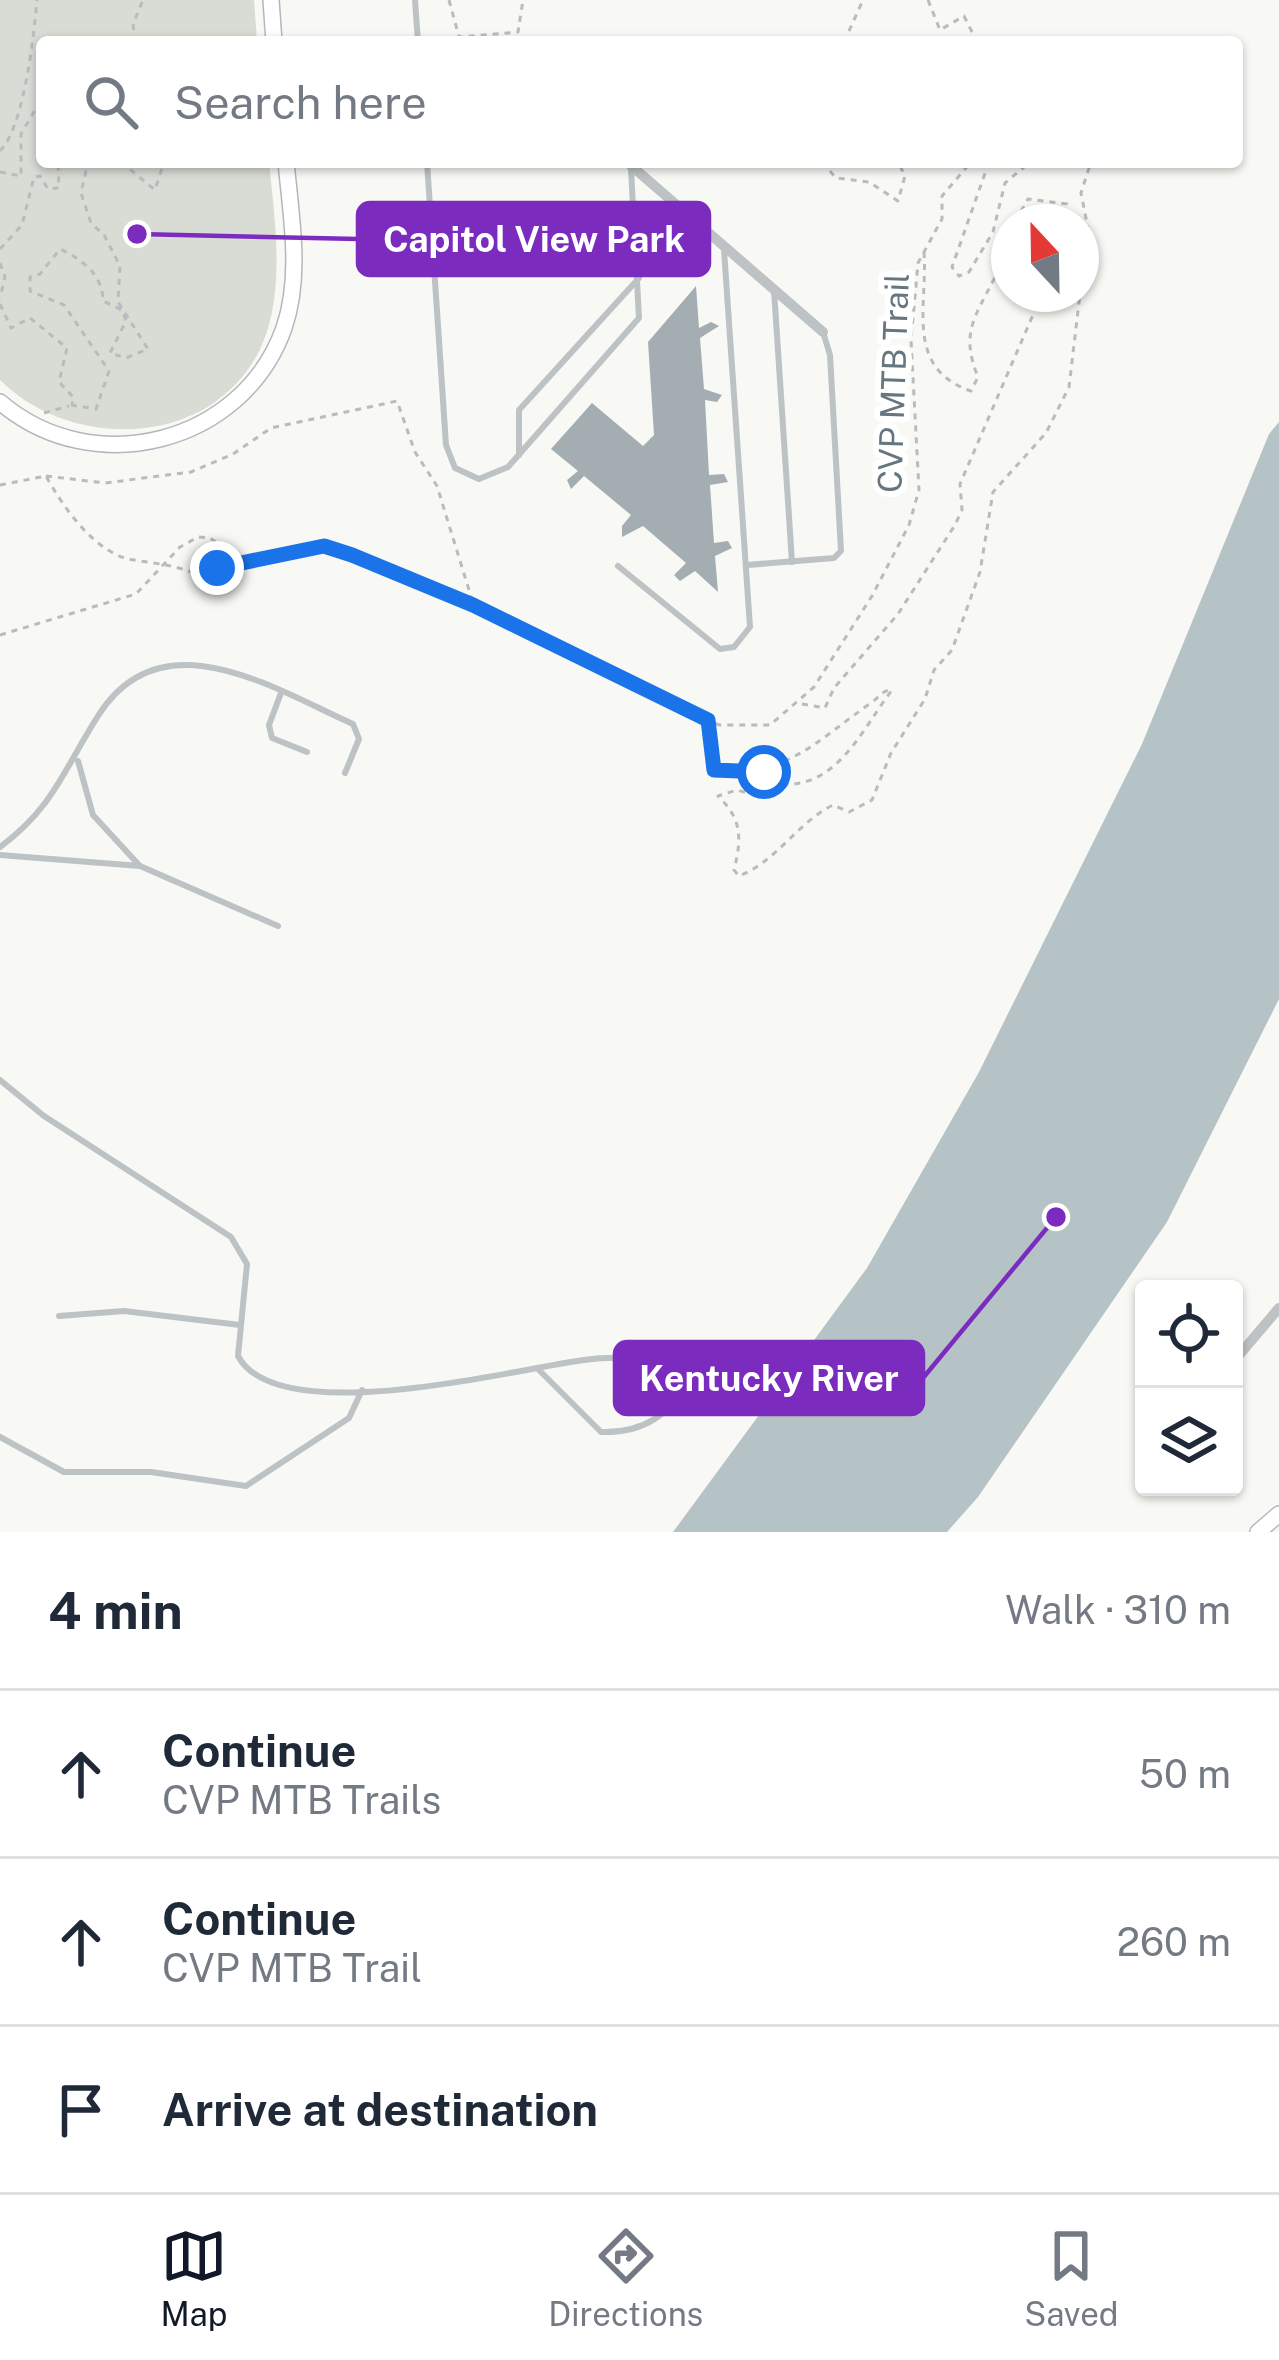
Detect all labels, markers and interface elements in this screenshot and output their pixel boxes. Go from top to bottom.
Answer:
search box [36,36,1243,168]
icon: search [78,69,144,135]
text: Search here [174,76,427,129]
callout: Capitol View Park [358,203,709,275]
north arrow [991,204,1099,312]
text: Capitol View Park [383,218,685,260]
street label: CVP MTB Trail [870,272,916,494]
route end [190,541,244,595]
route start [737,745,791,799]
map controls [1135,1280,1243,1496]
button: locate [1135,1280,1243,1388]
callout: Kentucky River [615,1342,923,1414]
text: Kentucky River [639,1357,899,1399]
button: layers [1135,1388,1243,1496]
text: 4 min [48,1581,183,1640]
text: Walk · 310 m [1005,1587,1231,1633]
text: Continue [162,1724,356,1777]
icon: ahead [48,1741,114,1807]
text: 50 m [1139,1751,1231,1797]
text: CVP MTB Trails [162,1777,441,1823]
text: Continue [162,1892,356,1945]
icon: ahead [48,1909,114,1975]
text: 260 m [1117,1919,1231,1965]
text: CVP MTB Trail [162,1945,422,1991]
icon: arrive [48,2077,114,2143]
text: Arrive at destination [162,2083,598,2136]
tab: Map [160,2223,227,2333]
tab: Directions [548,2223,703,2333]
tab: Saved [1024,2223,1119,2333]

